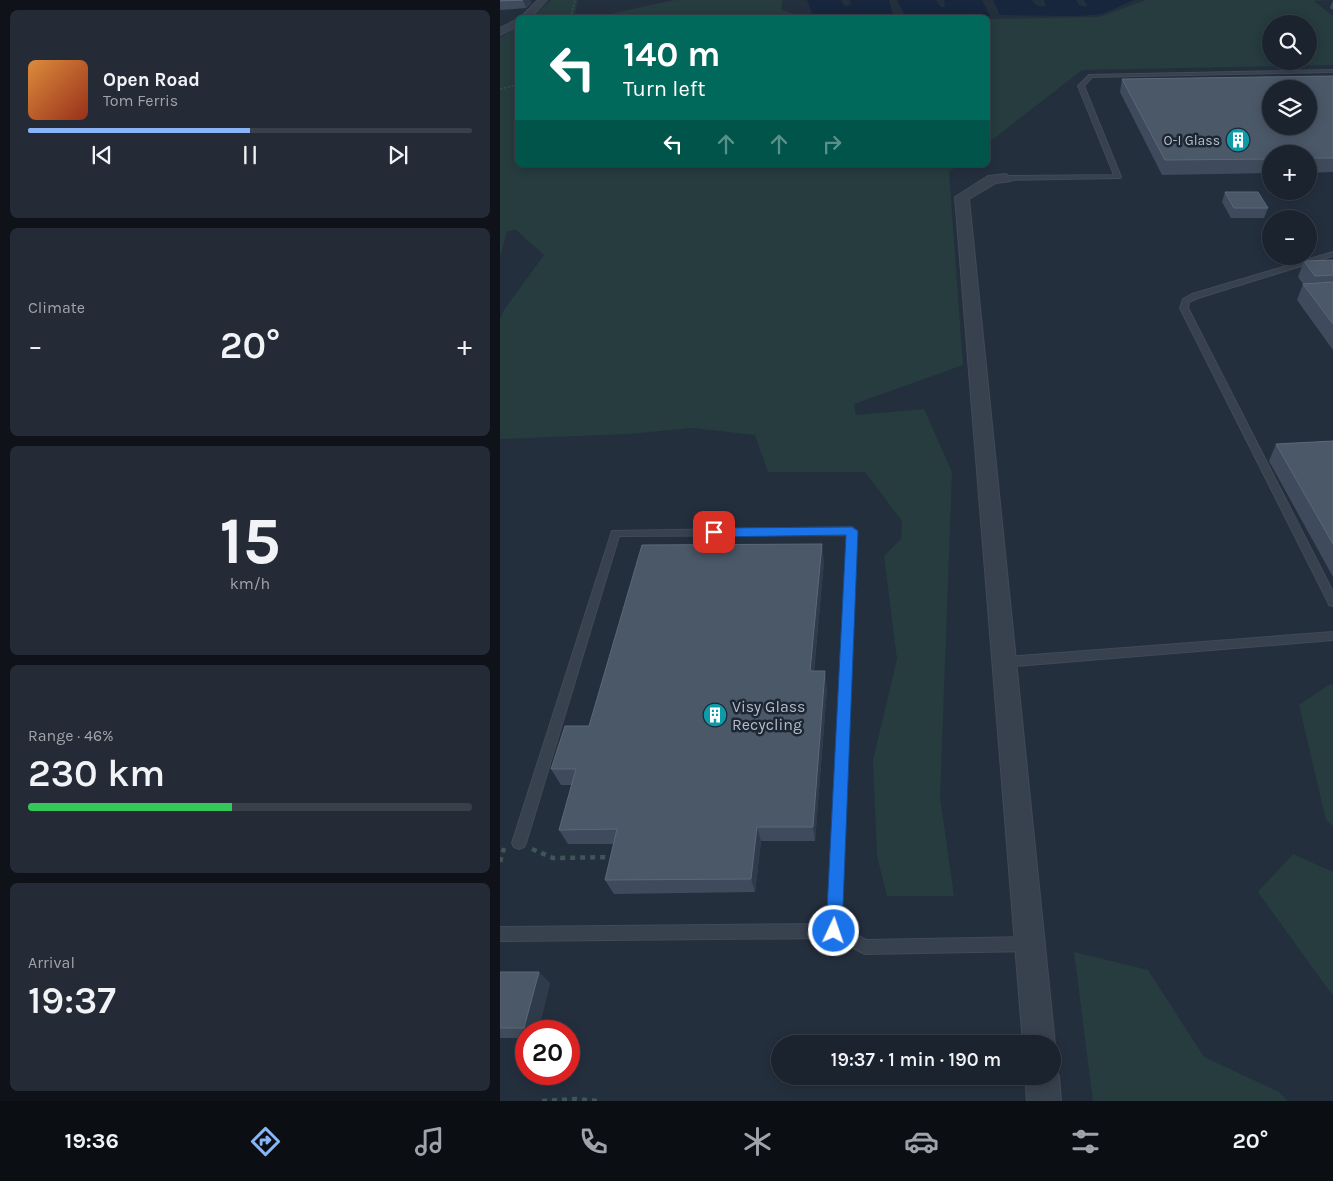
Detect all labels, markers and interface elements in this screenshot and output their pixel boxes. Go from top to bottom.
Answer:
map controls [1262,15,1317,265]
button: search [1262,15,1317,70]
text: 140 m [623,34,721,75]
icon: left [540,35,605,100]
text: Open Road [103,69,200,91]
text: Turn left [623,76,706,102]
button: layers [1262,80,1317,135]
text: Tom Ferris [103,91,178,110]
building icon: O-I Glass [1225,127,1251,153]
icon: left [659,130,687,158]
icon: ahead [712,130,740,158]
icon: ahead [765,130,793,158]
icon: right [818,130,846,158]
place label: O-I Glass [1163,132,1220,149]
icon: previous [88,141,116,169]
icon: pause [236,141,264,169]
icon: next [384,141,412,169]
button: + [1262,145,1317,200]
button: − [1262,210,1317,265]
text: Climate [28,298,85,317]
text: 20° [220,323,280,368]
text: − [28,329,43,362]
text: + [457,329,472,362]
text: 15 [219,503,281,579]
pin [693,511,735,553]
icon: arrive [700,518,728,546]
text: km/h [230,574,270,593]
place label: Visy Glass Recycling [732,697,806,734]
building icon: Visy Glass Recycling [702,702,728,728]
text: Range · 46% [28,726,114,745]
text: 230 km [28,751,165,796]
position arrow [807,904,859,956]
text: Arrival [28,953,75,972]
text: 19:37 [28,978,116,1023]
speed limit sign: 20 [515,1020,580,1085]
text: 19:37 · 1 min · 190 m [831,1049,1001,1071]
icon: directions [248,1124,283,1159]
icon: music [412,1124,447,1159]
icon: phone [576,1124,611,1159]
icon: climate [740,1124,775,1159]
icon: car [904,1124,939,1159]
icon: filters [1068,1124,1103,1159]
text: 19:36 [65,1128,119,1154]
text: 20° [1233,1128,1268,1154]

